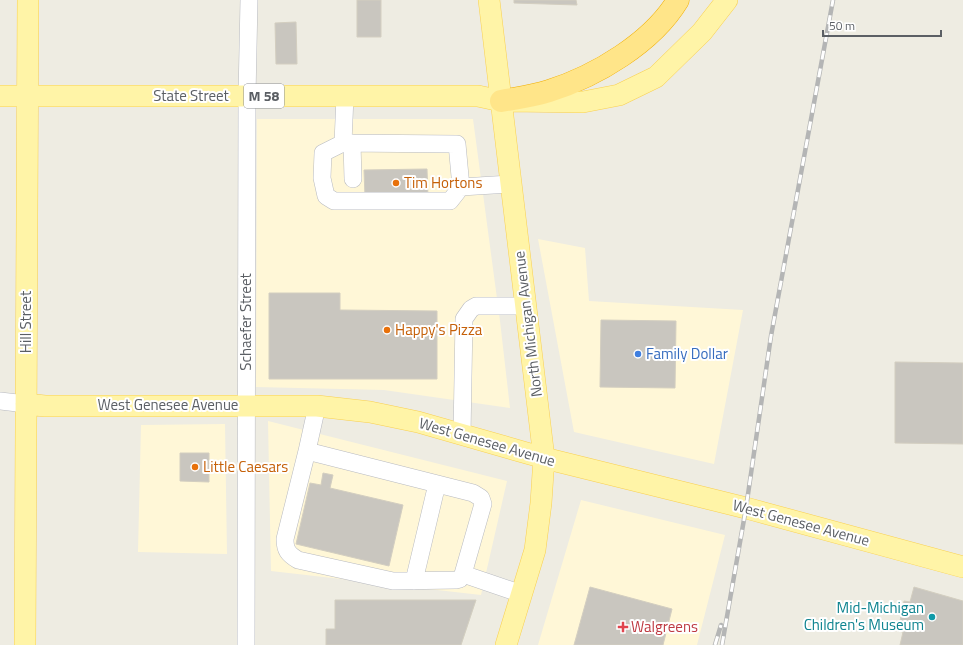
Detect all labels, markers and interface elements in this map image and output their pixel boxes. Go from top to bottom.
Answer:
scale bar [823,12,941,38]
text: 50 m [829,16,855,35]
street label: State Street [153,84,230,107]
road number: M 58 [244,84,284,108]
place label: Tim Hortons [404,171,482,194]
marker: Tim Hortons [391,178,401,188]
street label: North Michigan Avenue [507,250,548,398]
street label: Schaefer Street [234,273,257,371]
street label: Hill Street [14,290,37,353]
place label: Happy's Pizza [395,318,483,341]
marker: Happy's Pizza [382,325,392,335]
place label: Family Dollar [646,342,728,365]
marker: Family Dollar [633,349,643,359]
street label: West Genesee Avenue [98,393,238,416]
street label: West Genesee Avenue [416,411,558,472]
place label: Little Caesars [203,455,288,478]
marker: Little Caesars [190,462,200,472]
street label: West Genesee Avenue [730,493,872,552]
place label: Mid-Michigan Children's Museum [804,596,924,636]
marker: Mid-Michigan Children's Museum [927,612,937,622]
place label: Walgreens [631,615,698,638]
marker: Walgreens [618,622,628,632]

